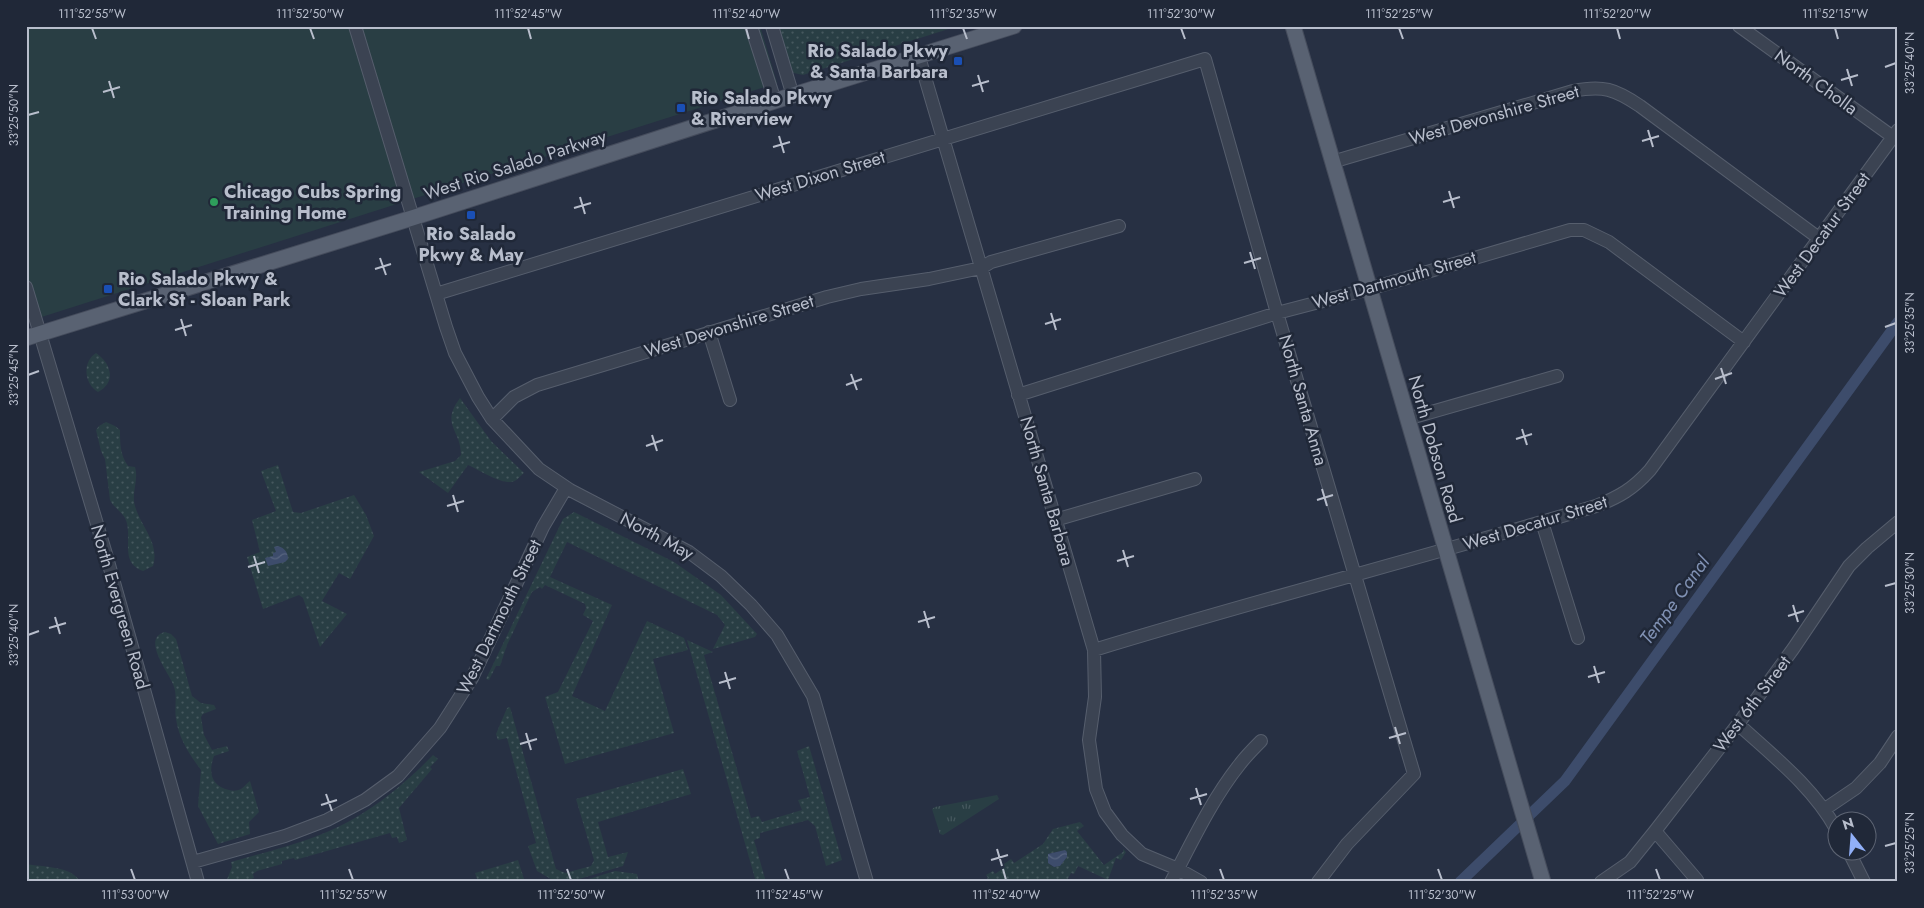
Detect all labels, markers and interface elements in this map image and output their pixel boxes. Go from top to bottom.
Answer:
text: 111°52'55"W [58,5,126,23]
text: 111°52'50"W [276,5,344,23]
text: 111°52'45"W [494,5,562,23]
text: 111°52'40"W [712,5,780,23]
text: 111°52'35"W [929,5,997,23]
text: 111°52'30"W [1147,5,1215,23]
text: 111°52'25"W [1365,5,1433,23]
text: 111°52'20"W [1583,5,1651,23]
text: 111°52'15"W [1802,5,1868,23]
text: 33°25'40"N [1901,32,1919,94]
place label: Rio Salado Pkwy & Santa Barbara [807,38,949,85]
street label: North Cholla [1769,43,1863,121]
marker: Rio Salado Pkwy & Santa Barbara [952,55,964,67]
street label: West Devonshire Street [1406,78,1583,152]
text: 33°25'50"N [5,84,23,146]
place label: Rio Salado Pkwy & Riverview [691,85,832,132]
marker: Rio Salado Pkwy & Riverview [675,102,687,114]
street label: West Rio Salado Parkway [420,123,610,207]
street label: West Dixon Street [752,144,889,208]
street label: West Decatur Street [1767,166,1877,303]
place label: Chicago Cubs Spring Training Home [224,179,401,226]
marker: Chicago Cubs Spring Training Home [208,196,220,208]
marker: Rio Salado Pkwy & May [465,209,477,221]
place label: Rio Salado Pkwy & May [419,221,524,268]
street label: West Dartmouth Street [1309,244,1480,316]
place label: Rio Salado Pkwy & Clark St - Sloan Park [118,266,291,313]
marker: Rio Salado Pkwy & Clark St - Sloan Park [102,283,114,295]
street label: West Devonshire Street [641,288,817,364]
text: 33°25'35"N [1901,292,1919,354]
street label: North Santa Anna [1272,332,1334,468]
text: 33°25'45"N [5,344,23,406]
street label: North Dobson Road [1402,372,1468,526]
street label: North Santa Barbara [1013,413,1081,569]
street label: West Decatur Street [1460,488,1611,557]
street label: North May [615,506,699,566]
street label: North Evergreen Road [84,522,156,692]
street label: West Dartmouth Street [450,535,548,699]
water label: Tempe Canal [1633,550,1716,650]
text: 33°25'30"N [1901,552,1919,614]
text: 33°25'40"N [5,604,23,666]
street label: West 6th Street [1707,650,1797,758]
north arrow [1826,810,1876,860]
text: N [1840,812,1856,835]
text: 33°25'25"N [1901,812,1919,874]
text: 111°53'00"W [101,886,169,904]
text: 111°52'55"W [319,886,387,904]
text: 111°52'50"W [537,886,605,904]
text: 111°52'45"W [755,886,823,904]
text: 111°52'40"W [972,886,1040,904]
text: 111°52'35"W [1190,886,1258,904]
text: 111°52'30"W [1408,886,1476,904]
text: 111°52'25"W [1626,886,1694,904]

